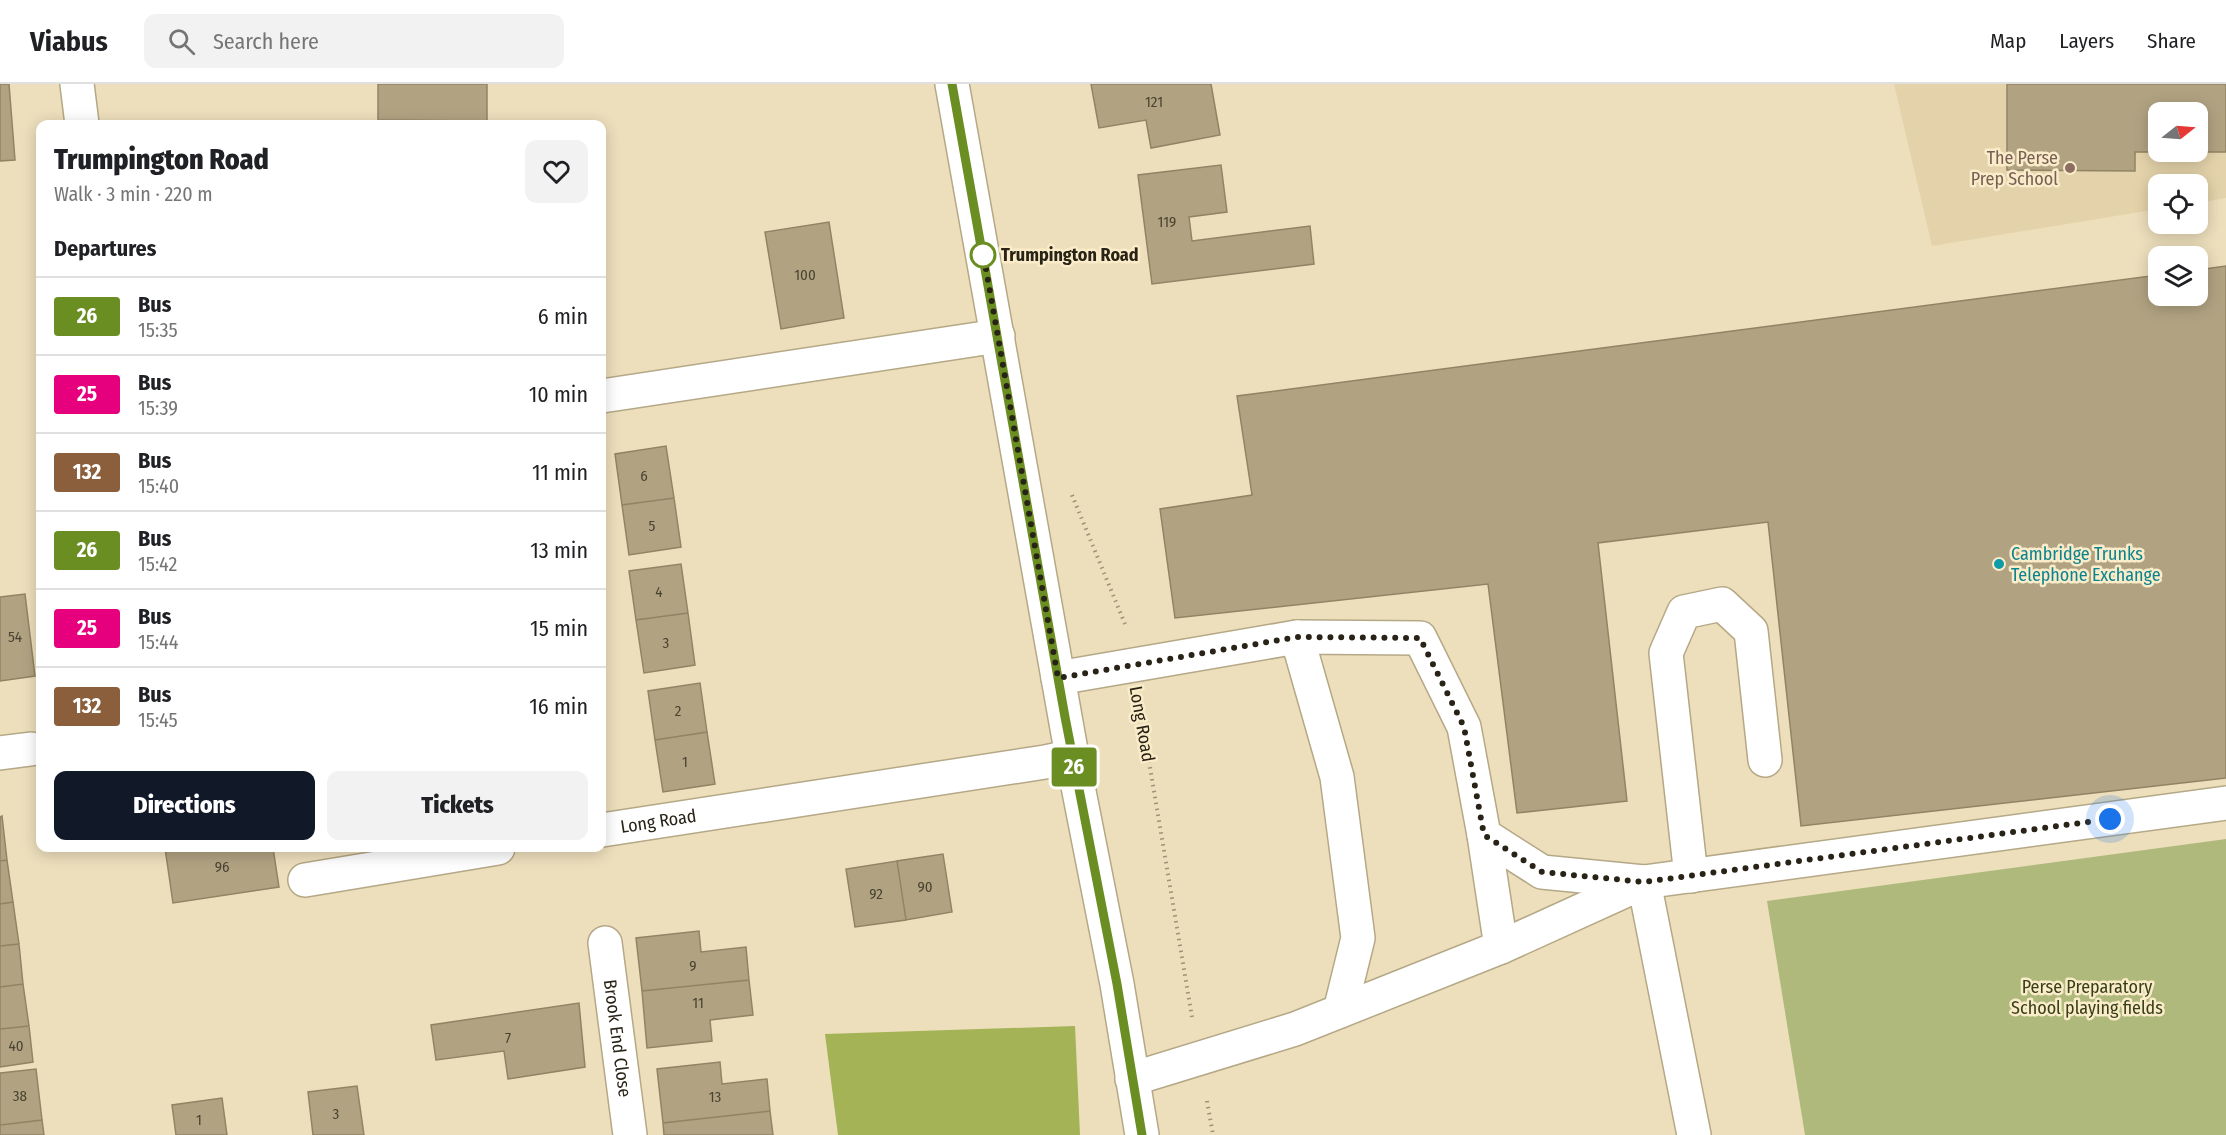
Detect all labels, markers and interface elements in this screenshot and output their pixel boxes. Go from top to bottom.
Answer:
search box [144,14,564,68]
text: Viabus [30,25,108,58]
icon: search [165,25,198,58]
text: Search here [213,28,319,55]
text: Map [1990,28,2026,54]
text: Layers [2059,28,2114,54]
text: Share [2147,28,2196,54]
house number: 121 [1145,93,1163,111]
north arrow [2148,102,2208,162]
map controls [2148,102,2208,306]
button: heart [525,140,588,203]
text: Trumpington Road [54,143,269,176]
place label: The Perse Prep School [1971,147,2058,190]
marker: The Perse Prep School [2063,161,2077,175]
button: locate [2148,174,2208,234]
text: Walk · 3 min · 220 m [54,182,213,206]
house number: 119 [1158,213,1176,231]
text: Departures [54,235,156,262]
marker: Trumpington Road [970,242,996,268]
place label: Trumpington Road [1001,244,1139,266]
button: layers [2148,246,2208,306]
house number: 100 [794,266,816,284]
text: Bus [138,291,171,318]
text: 26 [77,303,97,329]
text: 6 min [538,303,588,330]
text: 15:35 [138,318,178,342]
text: Bus [138,369,171,396]
text: 25 [77,381,97,407]
text: 10 min [529,381,588,408]
text: 15:39 [138,396,178,420]
text: Bus [138,447,171,474]
text: 132 [73,459,101,485]
text: 11 min [532,459,588,486]
house number: 6 [640,467,648,485]
text: 15:40 [138,474,179,498]
house number: 5 [649,517,656,535]
text: Bus [138,525,171,552]
text: 26 [77,537,97,563]
text: 13 min [530,537,588,564]
place label: Cambridge Trunks Telephone Exchange [2011,543,2161,586]
text: 15:42 [138,552,177,576]
marker: Cambridge Trunks Telephone Exchange [1992,557,2006,571]
house number: 4 [655,583,663,601]
text: Bus [138,603,171,630]
text: 25 [77,615,97,641]
text: 15 min [530,615,588,642]
house number: 54 [8,628,22,646]
text: 15:44 [138,630,178,654]
house number: 3 [663,634,670,652]
text: Bus [138,681,171,708]
street label: Long Road [1125,684,1159,764]
text: 132 [73,693,101,719]
text: 16 min [529,693,588,720]
house number: 2 [675,702,682,720]
text: 15:45 [138,708,178,732]
line badge: 26 [1047,748,1101,786]
house number: 1 [682,753,688,771]
text: 26 [1064,754,1084,780]
button: Directions [54,771,315,840]
button: Tickets [327,771,588,840]
your location [2095,804,2125,834]
street label: Long Road [619,805,698,838]
house number: 96 [215,858,229,876]
house number: 90 [917,878,933,896]
house number: 92 [869,885,883,903]
house number: 9 [689,957,697,975]
park label: Perse Preparatory School playing fields [2011,976,2163,1019]
street label: Brook End Close [599,978,636,1098]
house number: 11 [692,994,704,1012]
house number: 7 [505,1029,511,1047]
house number: 40 [8,1037,24,1055]
house number: 38 [13,1087,27,1105]
house number: 13 [709,1088,722,1106]
house number: 3 [333,1105,340,1123]
house number: 1 [196,1111,202,1129]

